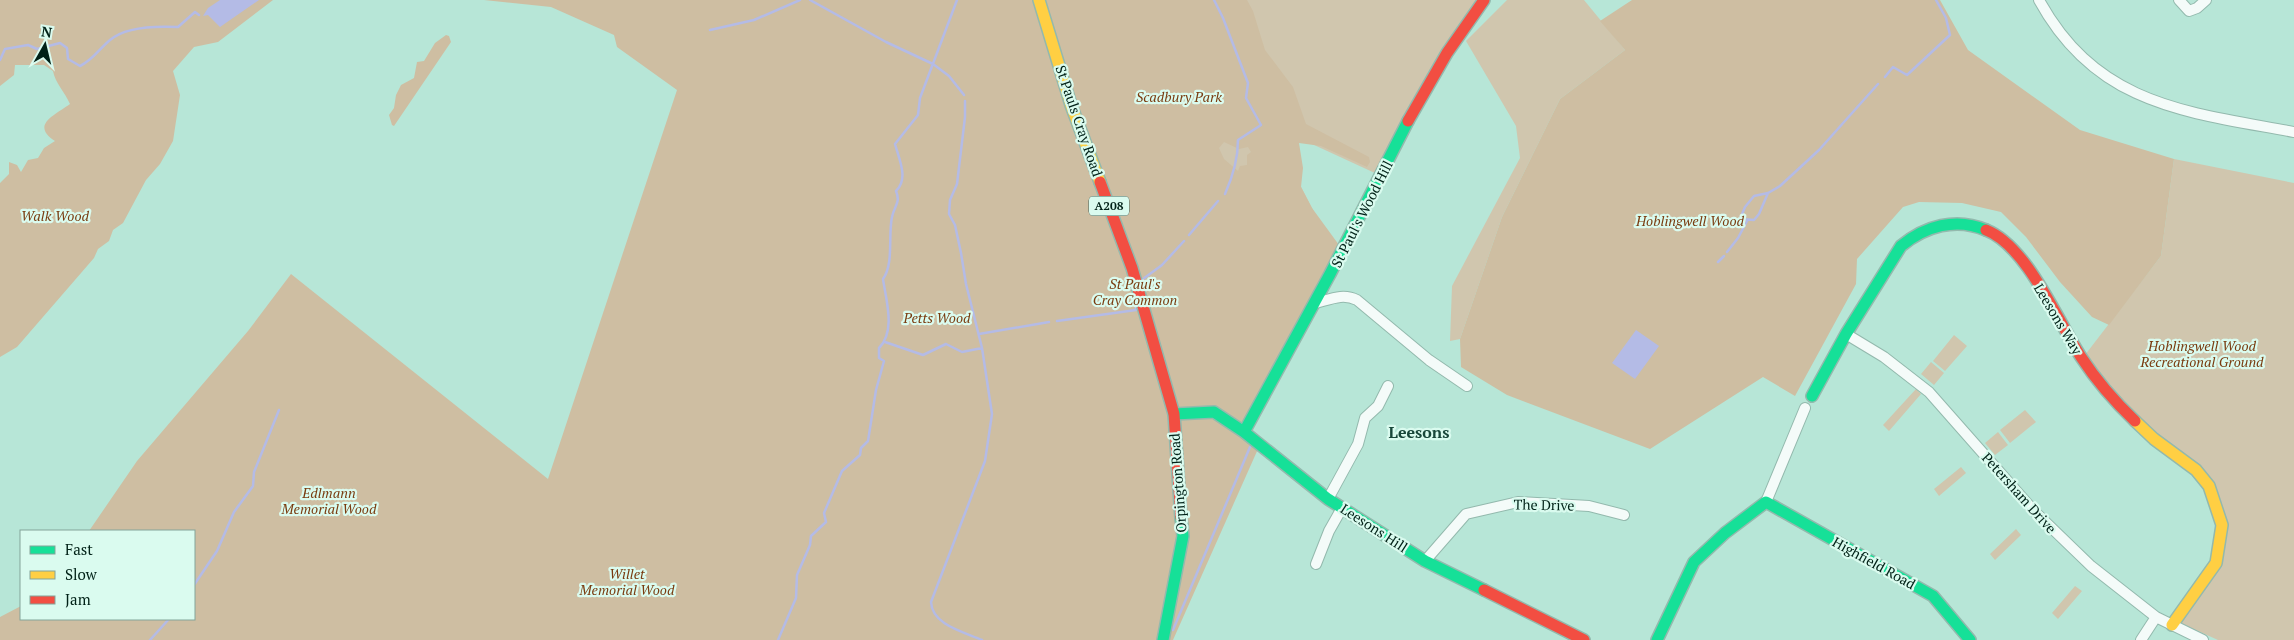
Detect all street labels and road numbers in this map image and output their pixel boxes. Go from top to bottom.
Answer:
street label: St Pauls Cray Road [1052,63,1107,179]
street label: St Paul's Wood Hill [1326,157,1397,270]
road number: A208 [1089,197,1129,216]
street label: Leesons Way [2030,280,2088,359]
street label: Orpington Road [1165,433,1190,533]
street label: Petersham Drive [1978,448,2061,537]
street label: The Drive [1513,494,1575,515]
street label: Leesons Hill [1337,499,1411,556]
street label: Highfield Road [1829,532,1919,593]

